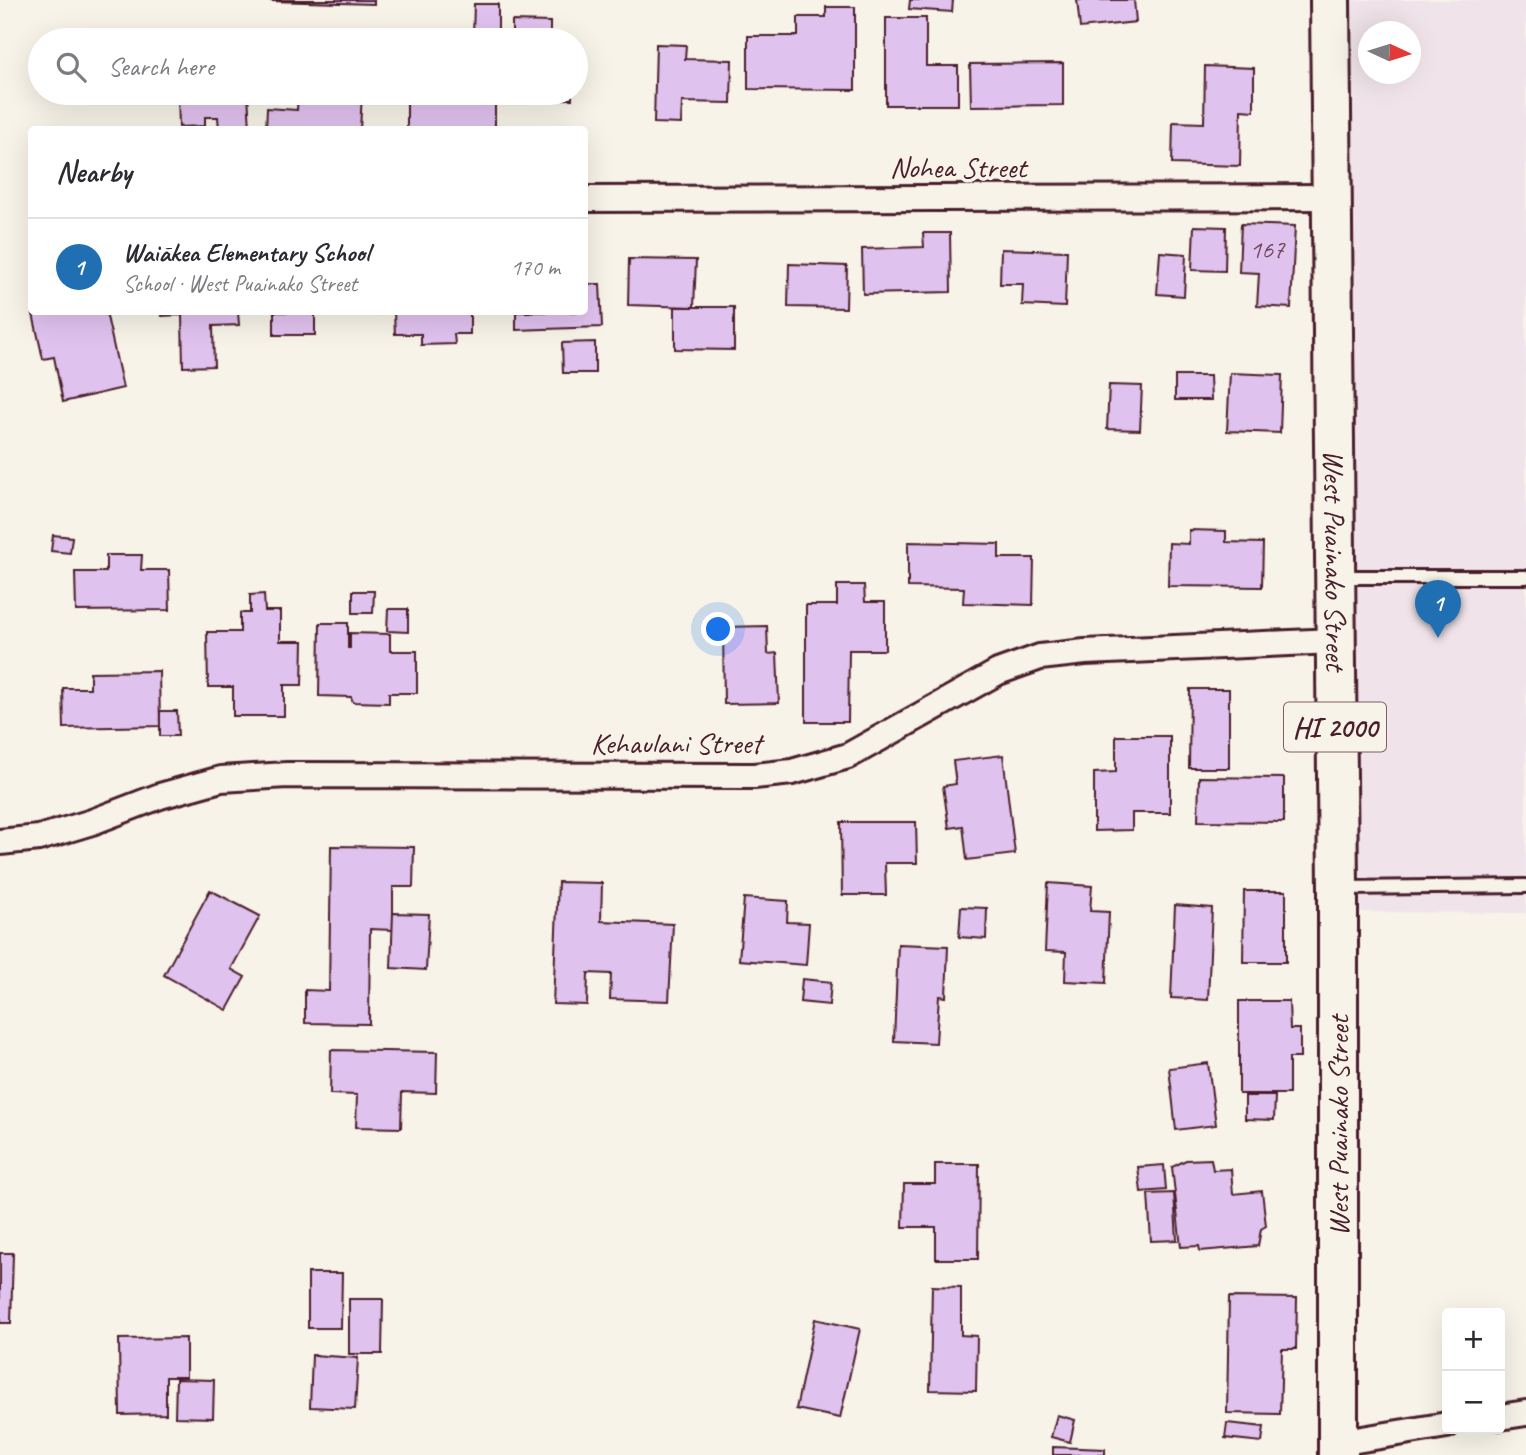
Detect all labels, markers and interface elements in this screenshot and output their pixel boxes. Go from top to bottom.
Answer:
north arrow [1358,21,1421,84]
search box [28,28,588,105]
icon: search [52,48,90,86]
text: Search here [108,50,214,83]
street label: Nohea Street [890,148,1029,186]
text: Nearby [56,153,132,191]
house number: 167 [1249,233,1286,266]
text: Waiākea Elementary School [123,236,370,269]
text: 1 [74,253,84,282]
text: 170 m [511,253,560,282]
text: School · West Puainako Street [123,269,357,298]
street label: West Puainako Street [1315,449,1355,674]
pin: 1 [1415,580,1461,638]
your location [701,612,735,646]
road number: HI 2000 [1284,702,1386,752]
street label: Kehaulani Street [591,724,765,762]
street label: West Puainako Street [1319,1013,1357,1236]
map controls [1442,1308,1505,1434]
button: + [1442,1308,1505,1371]
button: − [1442,1371,1505,1434]

